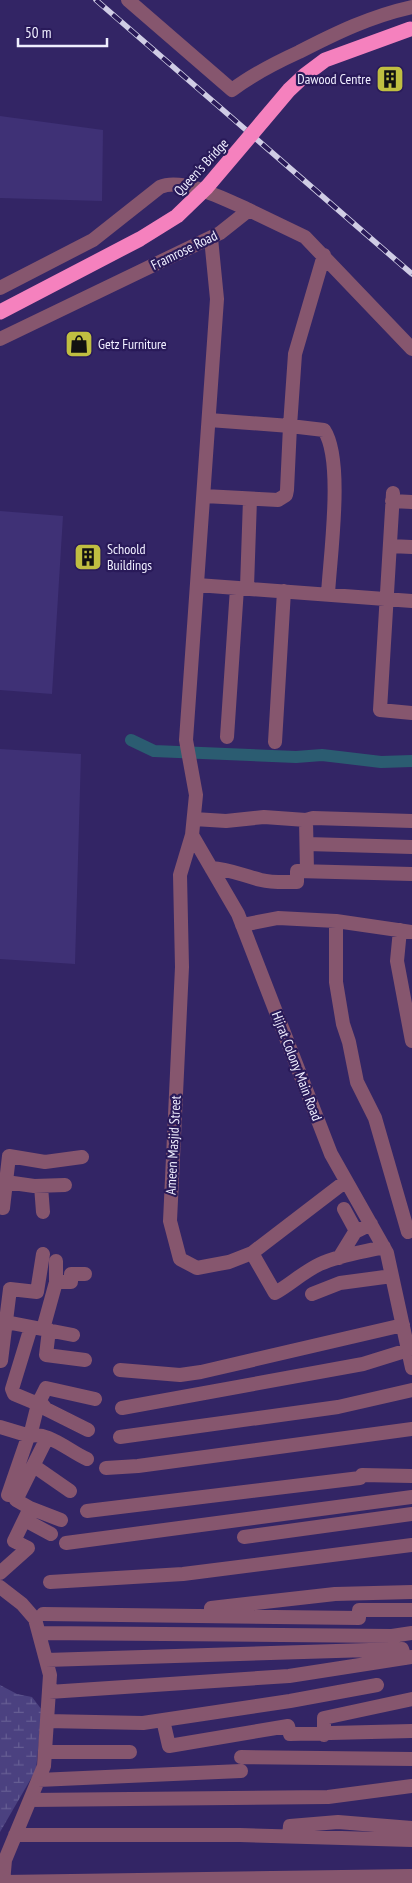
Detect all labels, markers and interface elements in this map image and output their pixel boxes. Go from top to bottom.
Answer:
scale bar [18,15,106,47]
text: 50 m [25,23,51,42]
building icon: Dawood Centre [375,64,405,94]
place label: Dawood Centre [297,70,371,88]
street label: Queen's Bridge [170,134,232,200]
street label: Framrose Road [148,226,220,274]
shop icon: Getz Furniture [64,329,94,359]
place label: Getz Furniture [98,335,167,353]
place label: Schoold Buildings [107,540,152,574]
building icon: Schoold Buildings [73,542,103,572]
street label: Hijrat Colony Main Road [268,1009,326,1123]
street label: Ameen Masjid Street [161,1095,185,1195]

